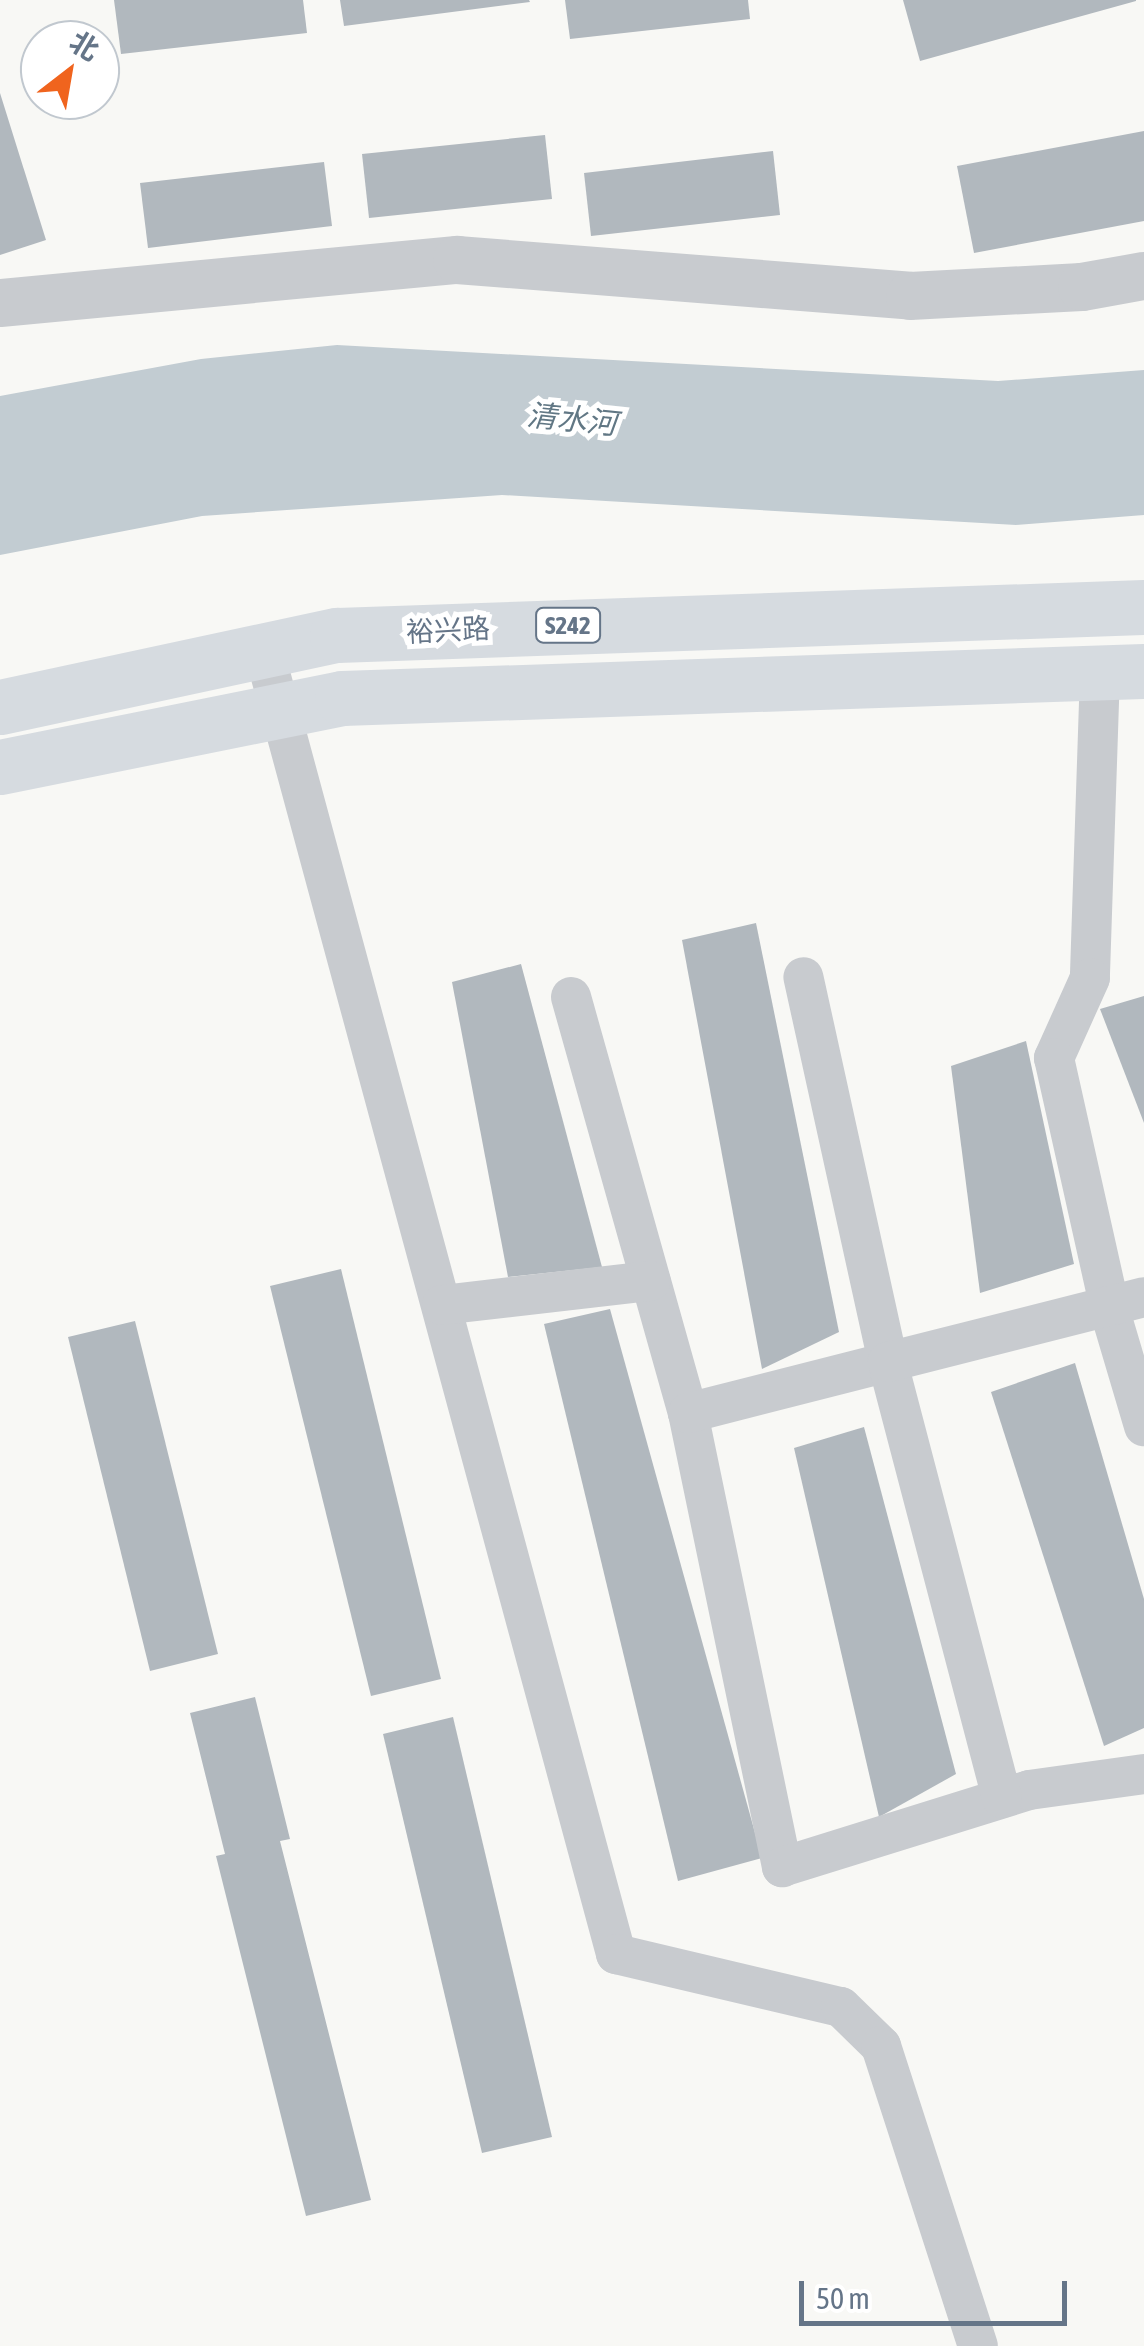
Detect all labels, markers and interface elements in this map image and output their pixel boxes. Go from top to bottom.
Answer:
north arrow [20,20,120,120]
text: 北 [64,25,105,67]
water label: 清水河 [525,396,619,442]
road number: S242 [533,605,603,645]
street label: 裕兴路 [405,611,491,649]
scale bar [804,2261,1072,2323]
text: 50 m [816,2281,870,2315]

